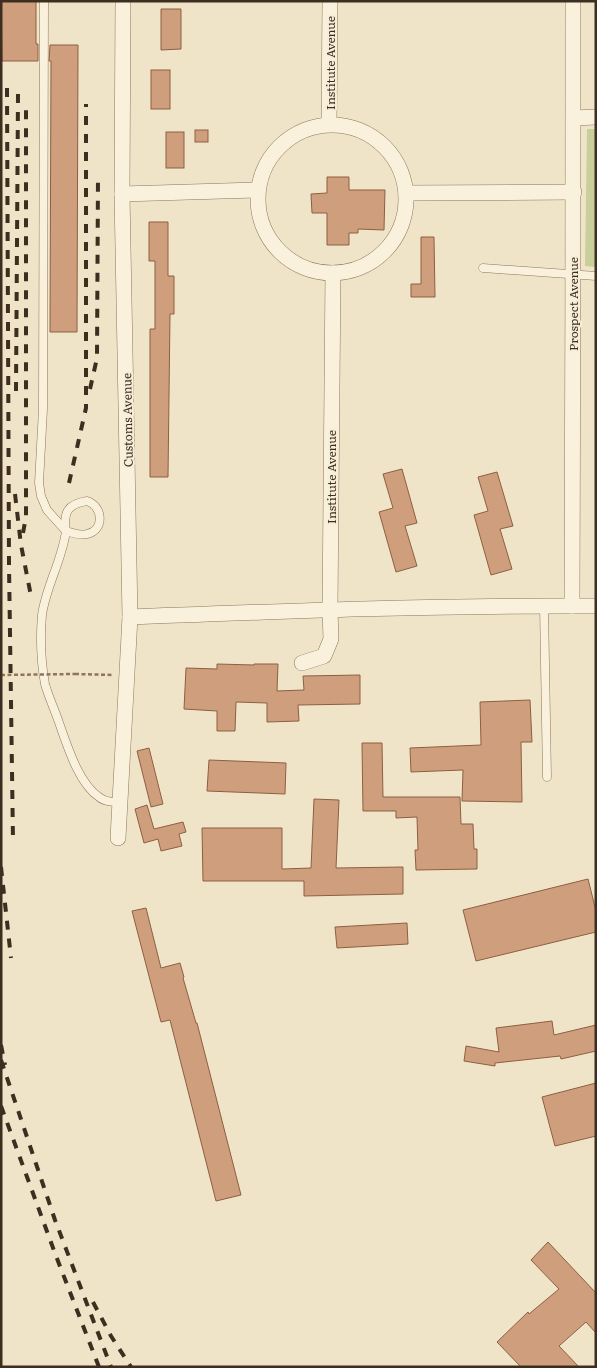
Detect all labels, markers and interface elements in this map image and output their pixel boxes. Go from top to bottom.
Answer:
street label: Institute Avenue [321,16,339,110]
street label: Prospect Avenue [564,257,582,351]
street label: Customs Avenue [117,373,137,467]
street label: Institute Avenue [322,430,340,524]

